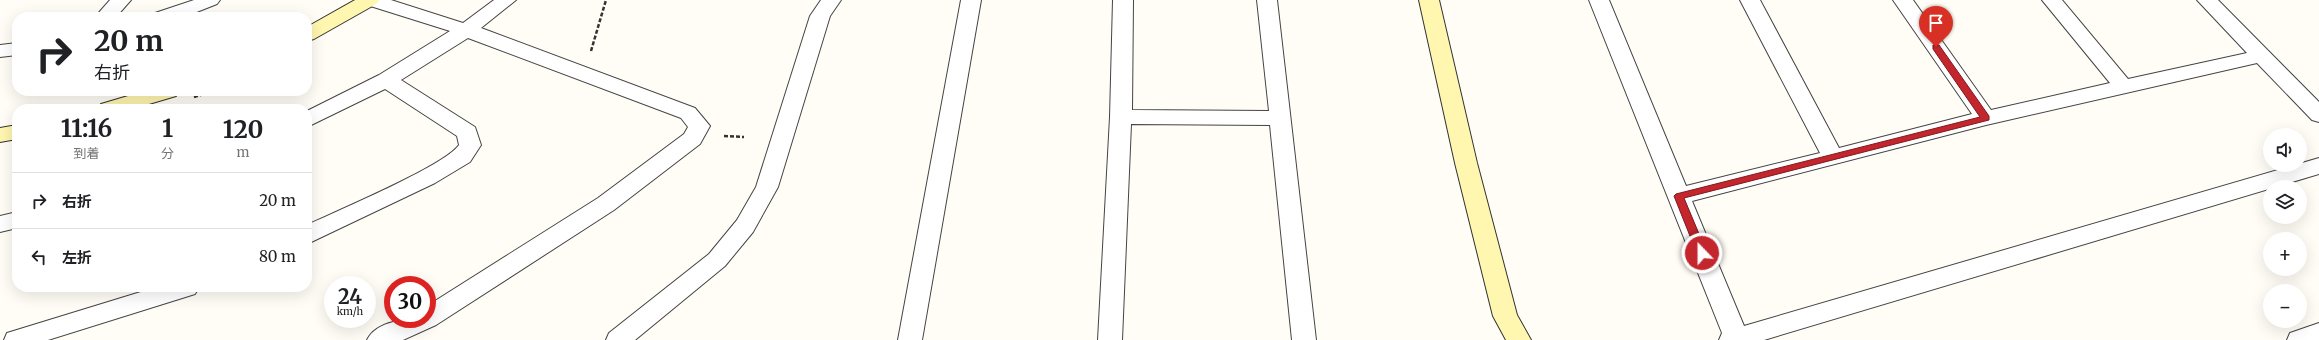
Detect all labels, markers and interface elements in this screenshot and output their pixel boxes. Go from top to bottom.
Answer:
pin [1919,6,1953,47]
icon: arrive [1925,12,1947,34]
text: 20 m [94,23,163,59]
icon: right [28,28,80,80]
text: 右折 [94,61,130,84]
text: 11:16 [61,113,112,144]
text: 1 [162,113,173,144]
text: 120 [223,114,263,145]
map controls [2263,128,2307,328]
button: sound [2263,128,2307,172]
text: m [237,144,249,161]
text: 到着 [74,145,100,162]
text: 分 [161,145,174,162]
button: layers [2263,180,2307,224]
icon: right [28,190,50,212]
text: 20 m [259,191,296,210]
text: 右折 [62,192,92,211]
position arrow [1681,232,1723,274]
button: + [2263,232,2307,276]
icon: left [28,246,50,268]
text: 80 m [259,247,296,266]
text: 左折 [62,248,92,267]
speed limit sign: 30 [384,276,436,328]
text: 24 [338,284,362,309]
button: − [2263,284,2307,328]
text: km/h [337,305,363,318]

